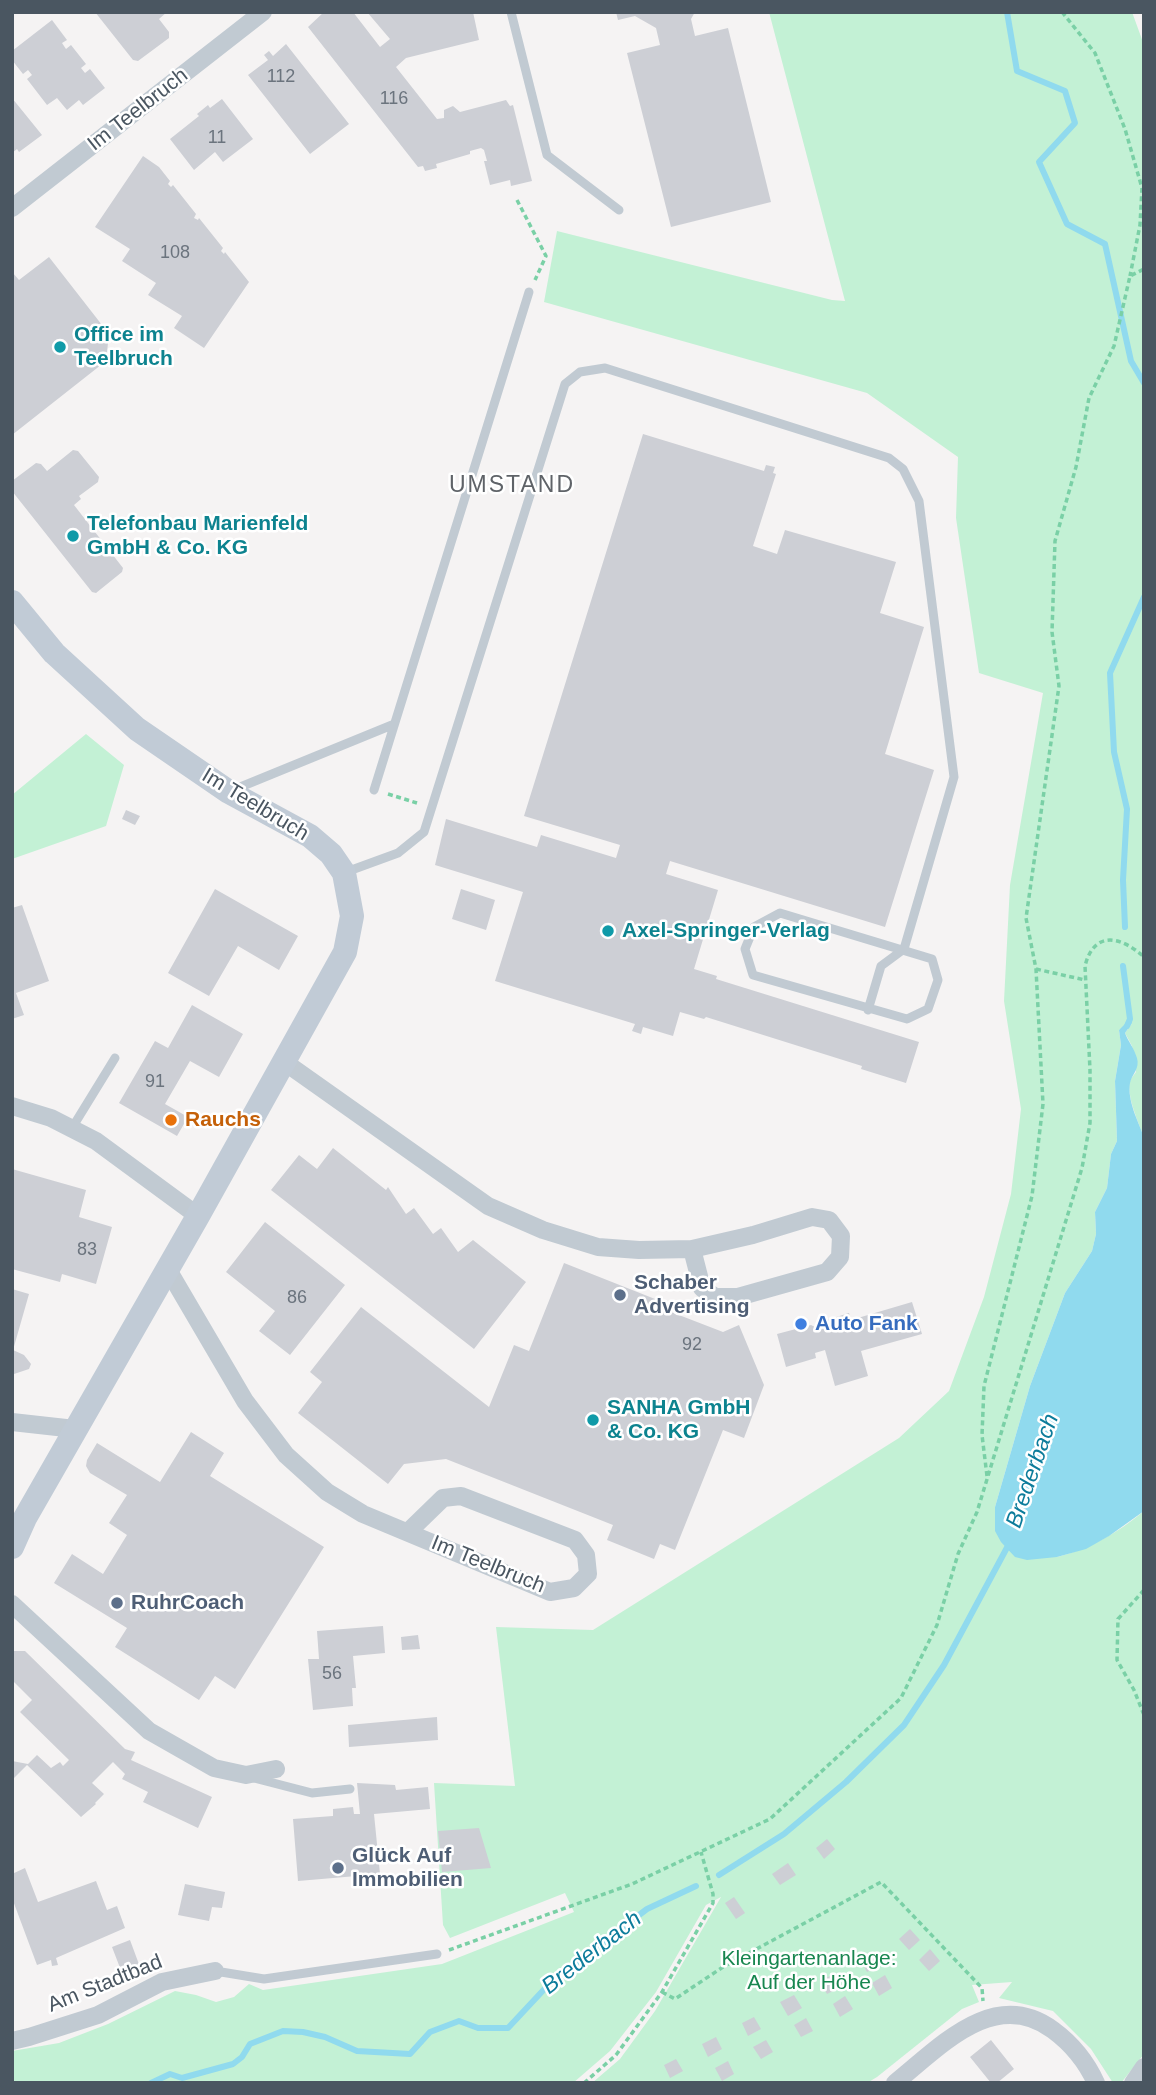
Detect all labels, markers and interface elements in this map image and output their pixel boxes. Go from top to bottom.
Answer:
street label: Im Teelbruch [83,63,193,157]
house number: 112 [267,66,295,88]
house number: 116 [380,88,408,110]
house number: 11 [208,127,226,149]
house number: 108 [160,242,190,264]
place label: Office im Teelbruch [74,322,173,372]
marker: Office im Teelbruch [52,339,68,355]
district label: UMSTAND [450,472,574,500]
place label: Telefonbau Marienfeld GmbH & Co. KG [87,511,308,561]
marker: Telefonbau Marienfeld GmbH & Co. KG [65,528,81,544]
street label: Im Teelbruch [197,763,313,847]
place label: Axel-Springer-Verlag [622,918,830,944]
marker: Axel-Springer-Verlag [600,923,616,939]
house number: 91 [145,1071,165,1093]
place label: Rauchs [185,1107,261,1133]
marker: Rauchs [163,1112,179,1128]
house number: 83 [77,1239,97,1261]
place label: Schaber Advertising [634,1270,750,1320]
house number: 86 [287,1287,307,1309]
marker: Schaber Advertising [612,1287,628,1303]
place label: Auto Fank [815,1311,918,1337]
marker: Auto Fank [793,1316,809,1332]
house number: 92 [682,1334,702,1356]
place label: SANHA GmbH & Co. KG [607,1395,751,1445]
water label: Brederbach [1001,1410,1065,1532]
marker: SANHA GmbH & Co. KG [585,1412,601,1428]
street label: Im Teelbruch [428,1531,548,1599]
place label: RuhrCoach [131,1590,244,1616]
marker: RuhrCoach [109,1595,125,1611]
house number: 56 [322,1663,342,1685]
place label: Glück Auf Immobilien [352,1843,463,1893]
marker: Glück Auf Immobilien [330,1860,346,1876]
water label: Brederbach [537,1906,647,2000]
park label: Kleingartenanlage: Auf der Höhe [721,1946,897,1996]
street label: Am Stadtbad [44,1950,166,2018]

